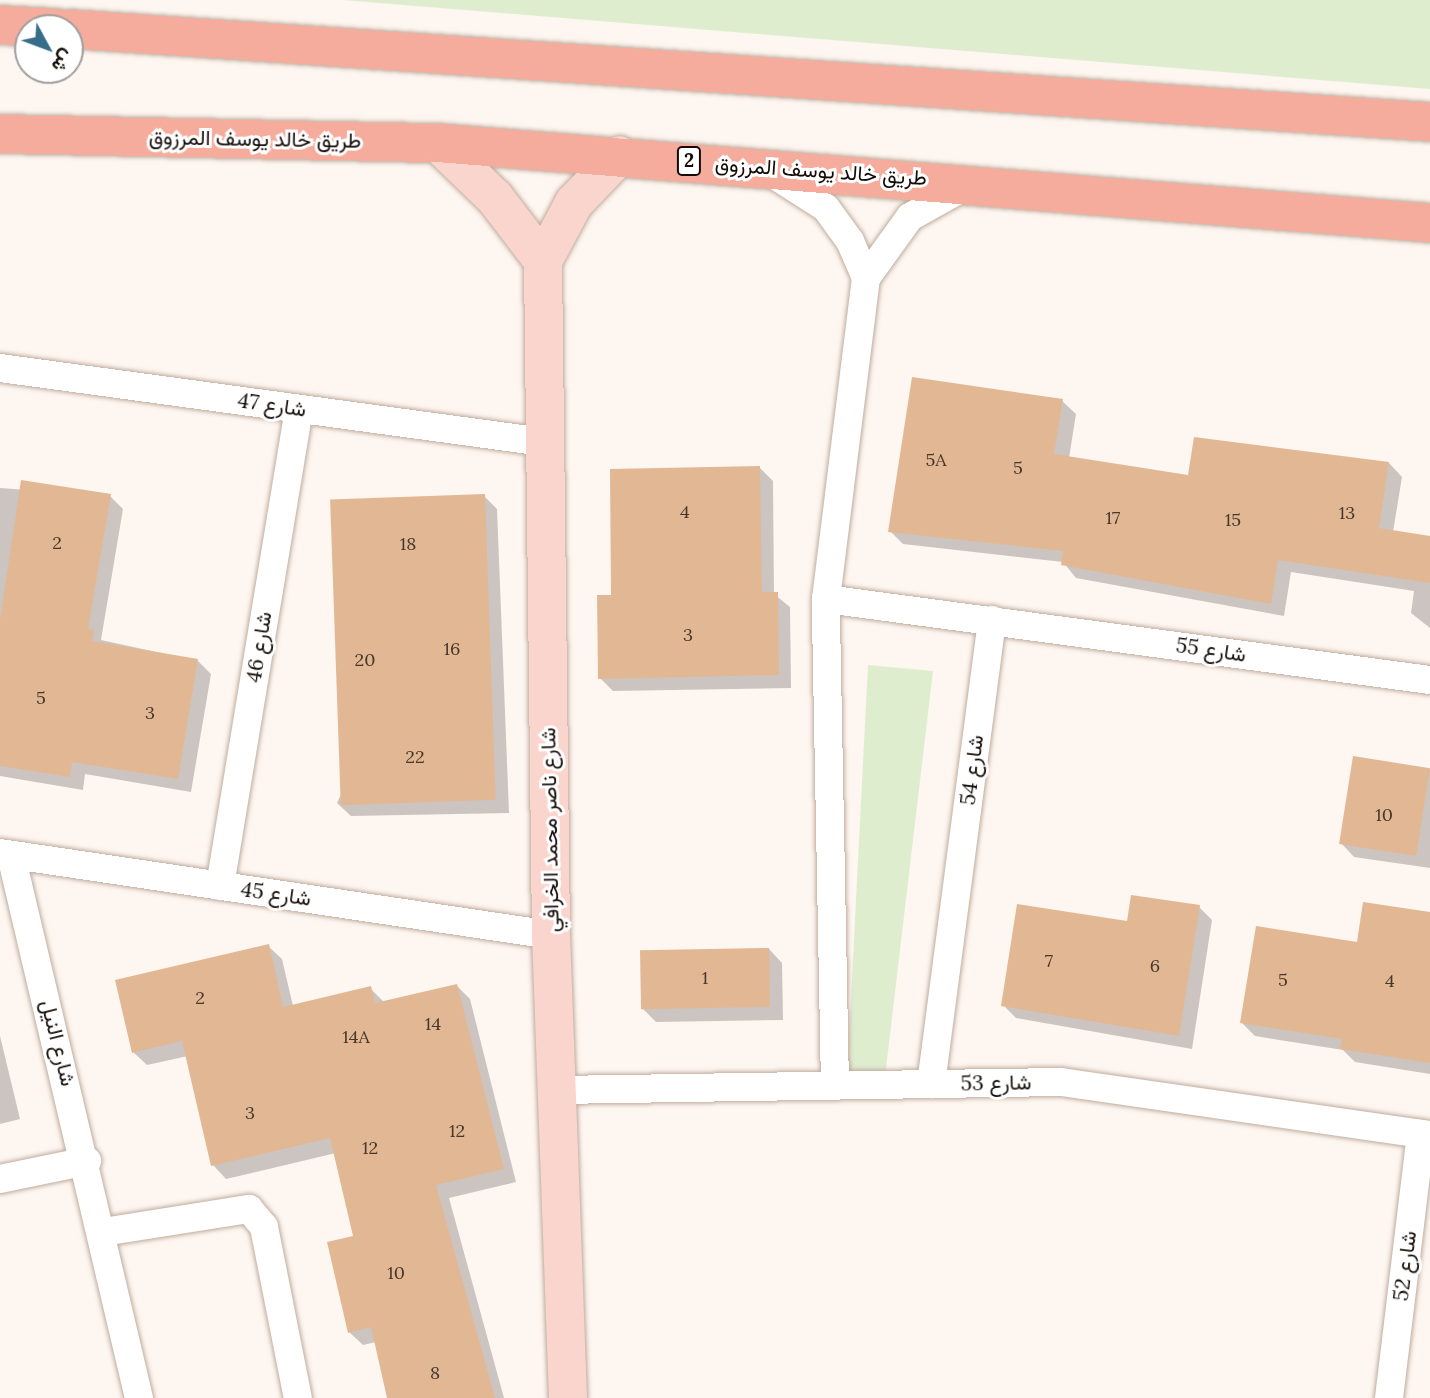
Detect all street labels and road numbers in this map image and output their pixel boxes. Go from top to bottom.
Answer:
street label: طريق خالد يوسف المرزوق [149,125,361,153]
road number: 2 [677,146,701,176]
street label: طريق خالد يوسف المرزوق [714,151,928,191]
street label: شارع 47 [236,388,308,422]
street label: شارع 46 [241,610,277,684]
street label: شارع 55 [1174,633,1248,667]
street label: شارع ناصر محمد الخرافي [536,727,564,933]
street label: شارع 54 [955,733,989,807]
street label: شارع 45 [239,877,313,911]
street label: شارع النيل [35,997,81,1089]
street label: شارع 53 [960,1070,1032,1096]
street label: شارع 52 [1388,1229,1422,1303]

